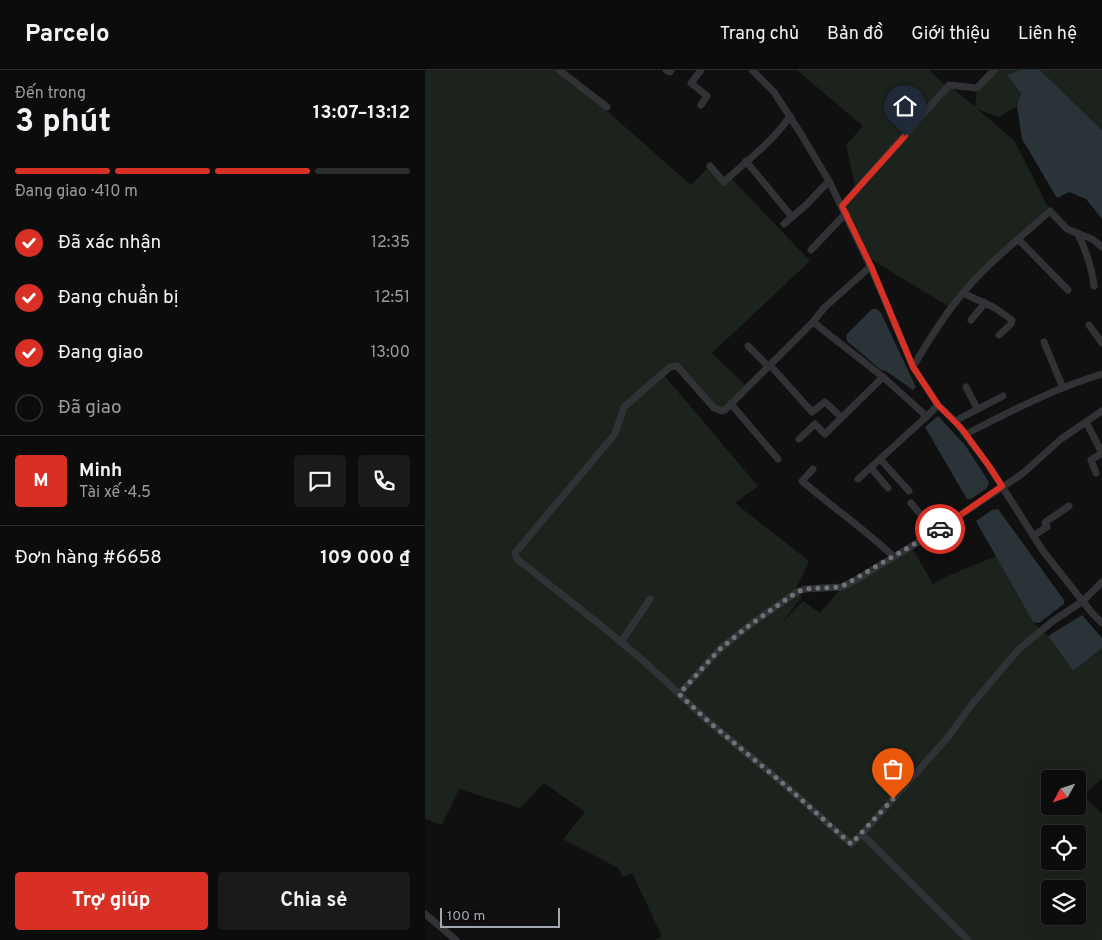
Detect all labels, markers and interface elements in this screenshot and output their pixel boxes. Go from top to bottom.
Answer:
text: Parcelo [25,20,110,50]
text: Trang chủ [720,23,799,46]
text: Bản đồ [827,23,883,46]
text: Giới thiệu [911,23,990,46]
text: Liên hệ [1018,23,1077,46]
text: Đến trong [15,84,86,104]
pin [884,85,926,136]
icon: home [891,92,919,120]
text: 13:07–13:12 [313,101,410,125]
text: 3 phút [15,103,111,143]
text: Đang giao · 410 m [15,182,138,202]
icon: check [15,229,43,257]
text: Đã xác nhận [58,231,161,255]
text: 12:35 [371,233,410,253]
icon: check [15,284,43,312]
text: Đang chuẩn bị [58,286,179,310]
text: 12:51 [375,288,410,308]
icon: check [15,339,43,367]
text: Đang giao [58,341,143,365]
text: 13:00 [370,343,410,363]
text: Đã giao [58,396,122,420]
button: chat [294,455,346,507]
button: phone [358,455,410,507]
text: Minh [79,459,122,483]
text: M [33,469,49,493]
text: Tài xế · 4.5 [79,483,151,503]
courier [915,504,965,554]
icon: car [926,515,954,543]
text: Đơn hàng #6658 [15,546,162,570]
text: 109 000 ₫ [320,546,410,570]
pin [872,748,914,799]
icon: bag [879,755,907,783]
north arrow [1041,770,1086,815]
map controls [1041,770,1086,925]
button: locate [1041,825,1086,870]
button: Trợ giúp [15,872,208,930]
button: Chia sẻ [218,872,410,930]
button: layers [1041,880,1086,925]
scale bar [440,905,560,928]
text: 100 m [447,908,485,925]

